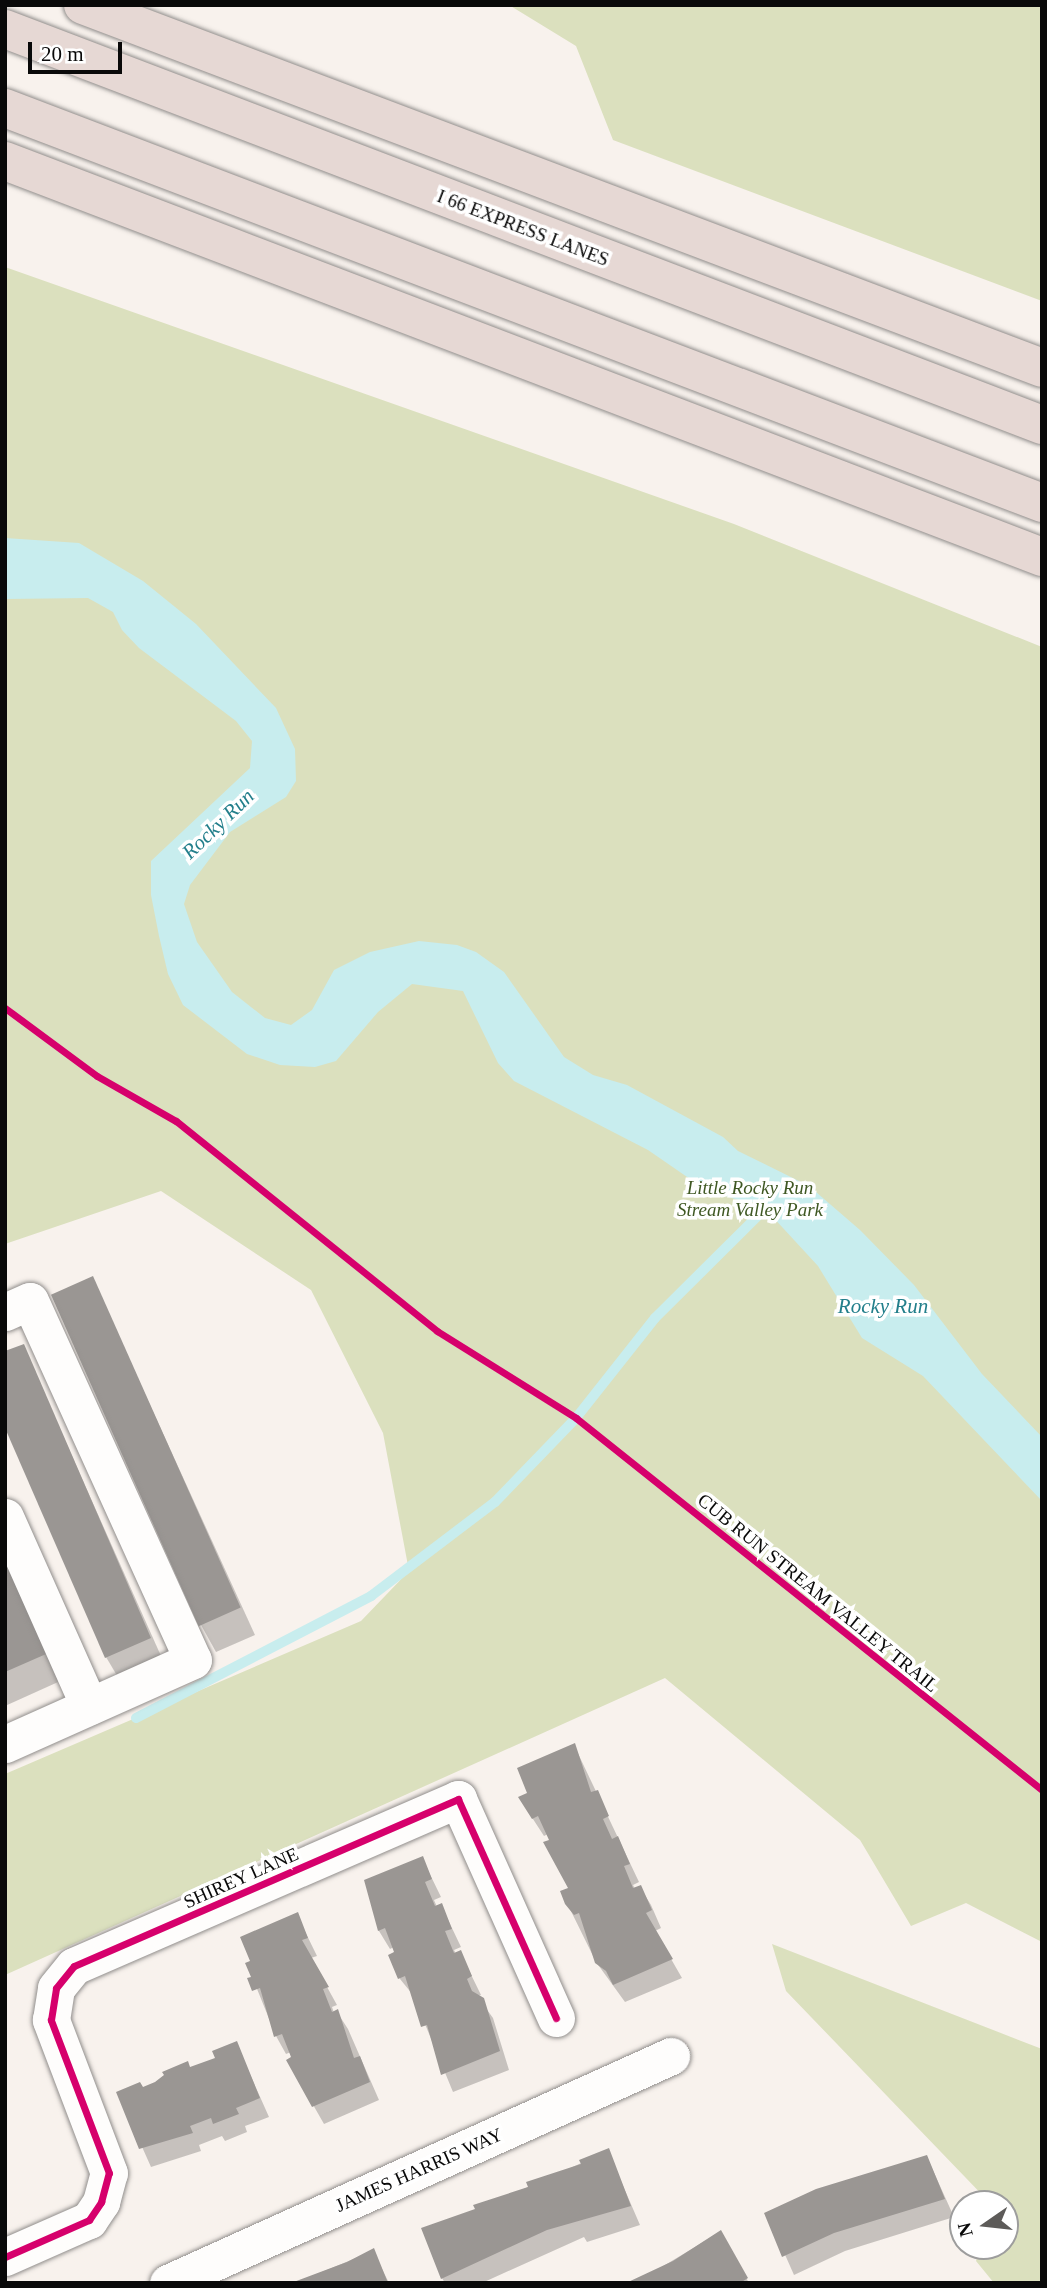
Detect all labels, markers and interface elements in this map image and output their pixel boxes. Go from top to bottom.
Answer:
scale bar [32,28,126,72]
text: 20 m [41,42,84,66]
street label: I 66 EXPRESS LANES [434,185,612,271]
water label: Rocky Run [177,784,259,864]
park label: Little Rocky Run Stream Valley Park [677,1177,823,1221]
water label: Rocky Run [838,1293,928,1319]
street label: CUB RUN STREAM VALLEY TRAIL [692,1488,944,1698]
street label: SHIREY LANE [180,1842,302,1914]
street label: JAMES HARRIS WAY [332,2123,506,2217]
north arrow [949,2190,1019,2260]
text: N [953,2221,977,2239]

